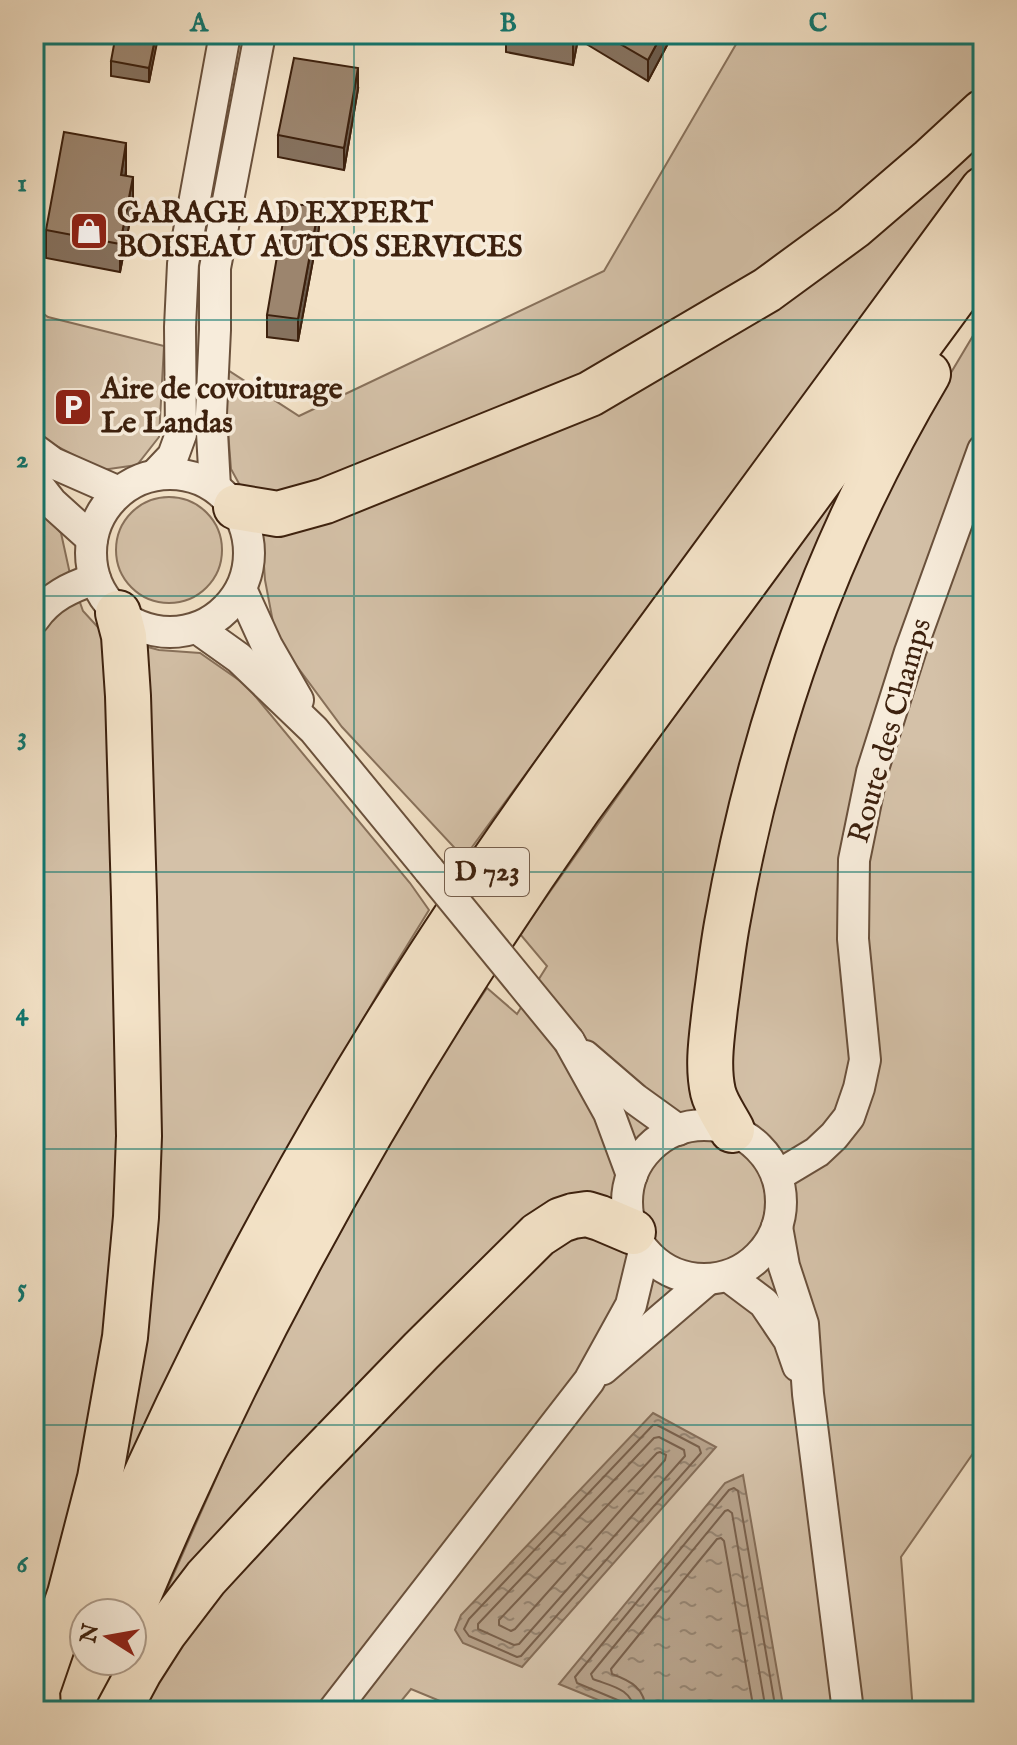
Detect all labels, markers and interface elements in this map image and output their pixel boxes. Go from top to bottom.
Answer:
text: A [189,7,209,40]
text: B [499,7,517,40]
text: C [809,7,828,40]
text: 1 [17,167,27,200]
place label: GARAGE AD EXPERT BOISEAU AUTOS SERVICES [117,195,523,267]
shop icon: GARAGE AD EXPERT BOISEAU AUTOS SERVICES [68,210,110,252]
place label: Aire de covoiturage Le Landas [100,371,343,443]
parking icon: Aire de covoiturage Le Landas [52,386,94,428]
text: 2 [16,443,28,476]
street label: Route des Champs [841,614,941,848]
text: 3 [17,720,27,753]
road number: D 723 [445,848,529,896]
text: 4 [16,996,30,1029]
text: 5 [17,1272,27,1305]
text: 6 [17,1548,29,1581]
north arrow [68,1597,148,1677]
text: N [75,1622,106,1647]

